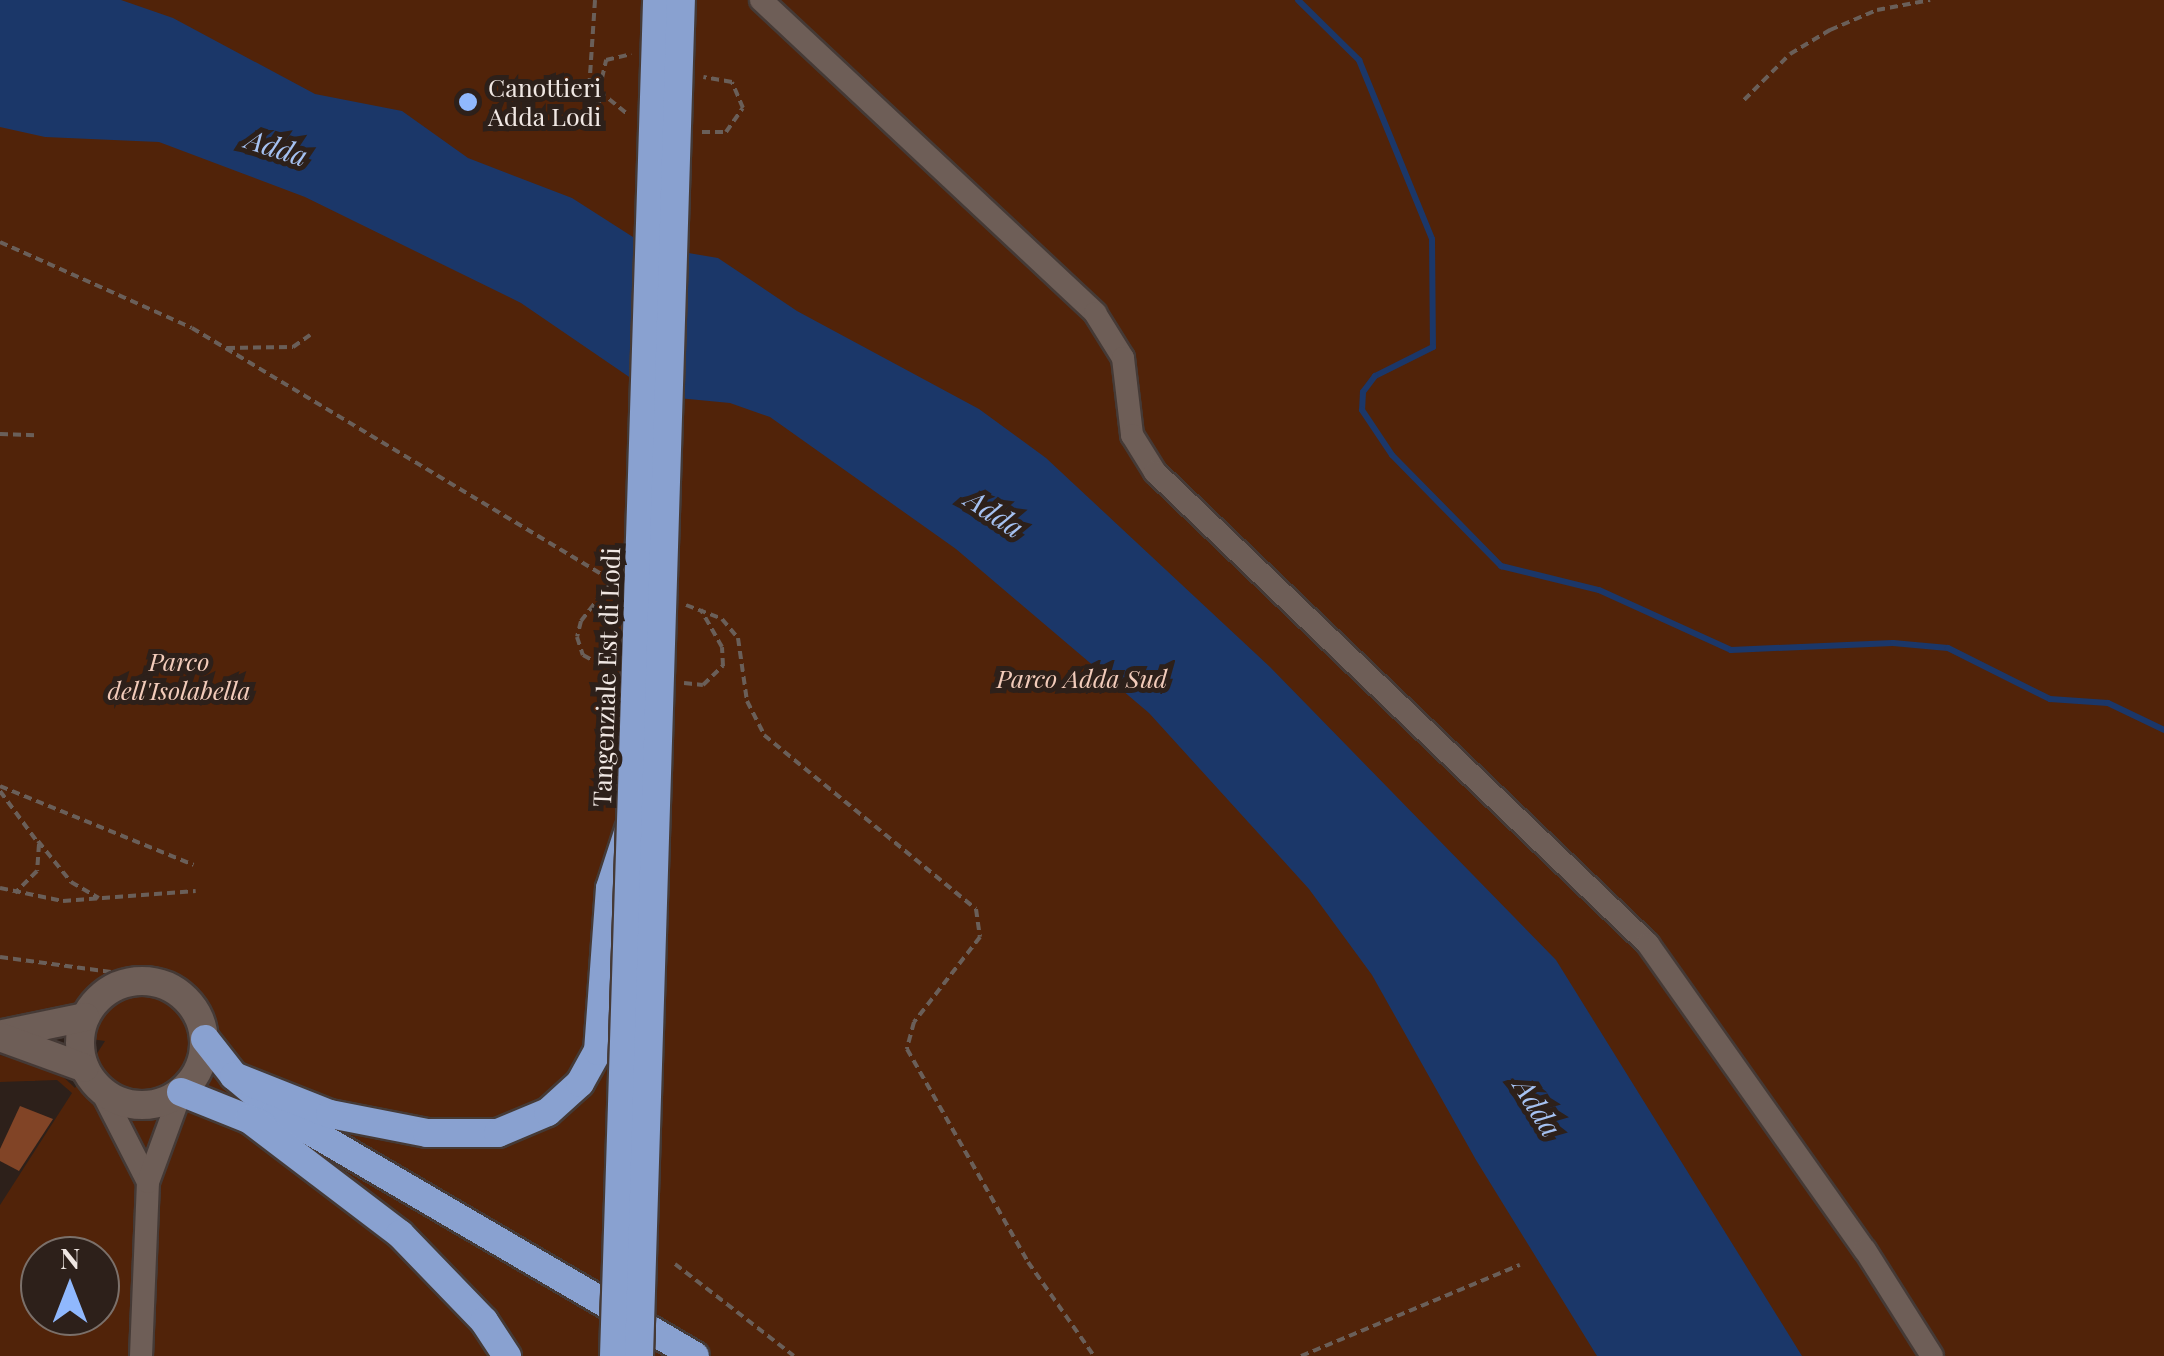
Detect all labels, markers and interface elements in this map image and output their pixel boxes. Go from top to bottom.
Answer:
place label: Canottieri Adda Lodi [488,73,602,132]
marker: Canottieri Adda Lodi [457,91,479,113]
water label: Adda [242,121,312,173]
water label: Adda [960,482,1030,544]
street label: Tangenziale Est di Lodi [586,547,626,807]
park label: Parco dell'Isolabella [107,647,251,706]
park label: Parco Adda Sud [997,663,1167,693]
water label: Adda [1507,1072,1569,1142]
north arrow [20,1236,120,1336]
text: N [60,1239,80,1276]

